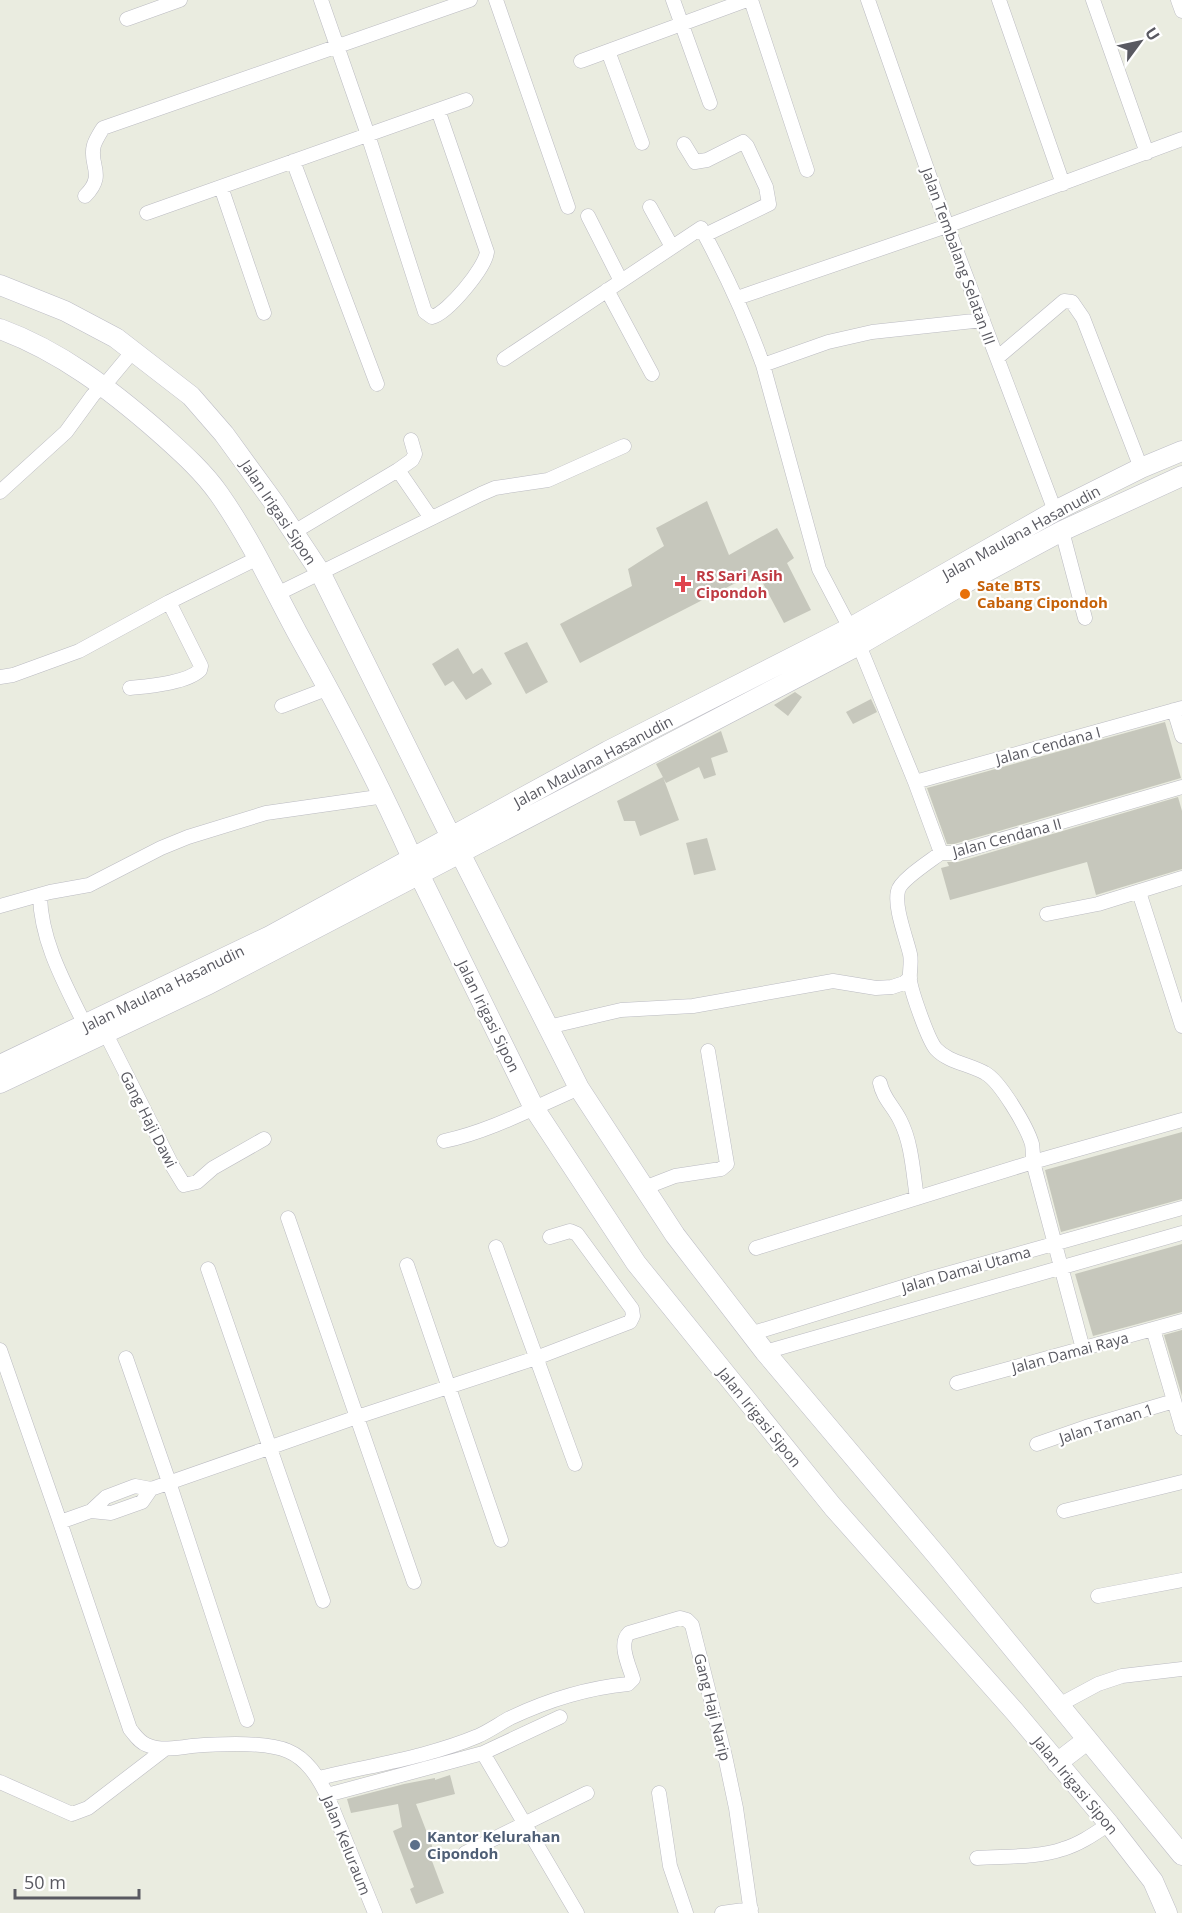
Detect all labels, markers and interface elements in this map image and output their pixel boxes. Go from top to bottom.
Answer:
north arrow [1110,12,1170,72]
text: U [1140,23,1165,45]
street label: Jalan Tembalang Selatan III [917,163,1000,347]
street label: Jalan Irigasi Sipon [235,454,322,568]
street label: Jalan Maulana Hasanudin [937,480,1104,585]
place label: RS Sari Asih Cipondoh [696,565,783,602]
marker: RS Sari Asih Cipondoh [674,575,692,593]
place label: Sate BTS Cabang Cipondoh [977,575,1108,612]
marker: Sate BTS Cabang Cipondoh [958,587,972,601]
street label: Jalan Maulana Hasanudin [508,710,676,812]
street label: Jalan Cendana I [991,721,1103,769]
street label: Jalan Cendana II [948,813,1064,862]
street label: Jalan Maulana Hasanudin [77,940,247,1037]
street label: Jalan Irigasi Sipon [452,955,525,1075]
street label: Gang Haji Dawi [116,1067,182,1171]
street label: Jalan Damai Utama [897,1241,1033,1298]
street label: Jalan Damai Raya [1007,1327,1131,1378]
street label: Jalan Irigasi Sipon [712,1362,806,1471]
street label: Jalan Taman 1 [1054,1398,1156,1448]
street label: Gang Haji Narip [690,1651,736,1763]
street label: Jalan Irigasi Sipon [1028,1730,1123,1838]
street label: Jalan Keluraum [317,1790,376,1898]
place label: Kantor Kelurahan Cipondoh [427,1826,560,1863]
marker: Kantor Kelurahan Cipondoh [408,1838,422,1852]
scale bar [15,1862,140,1900]
text: 50 m [24,1870,66,1894]

